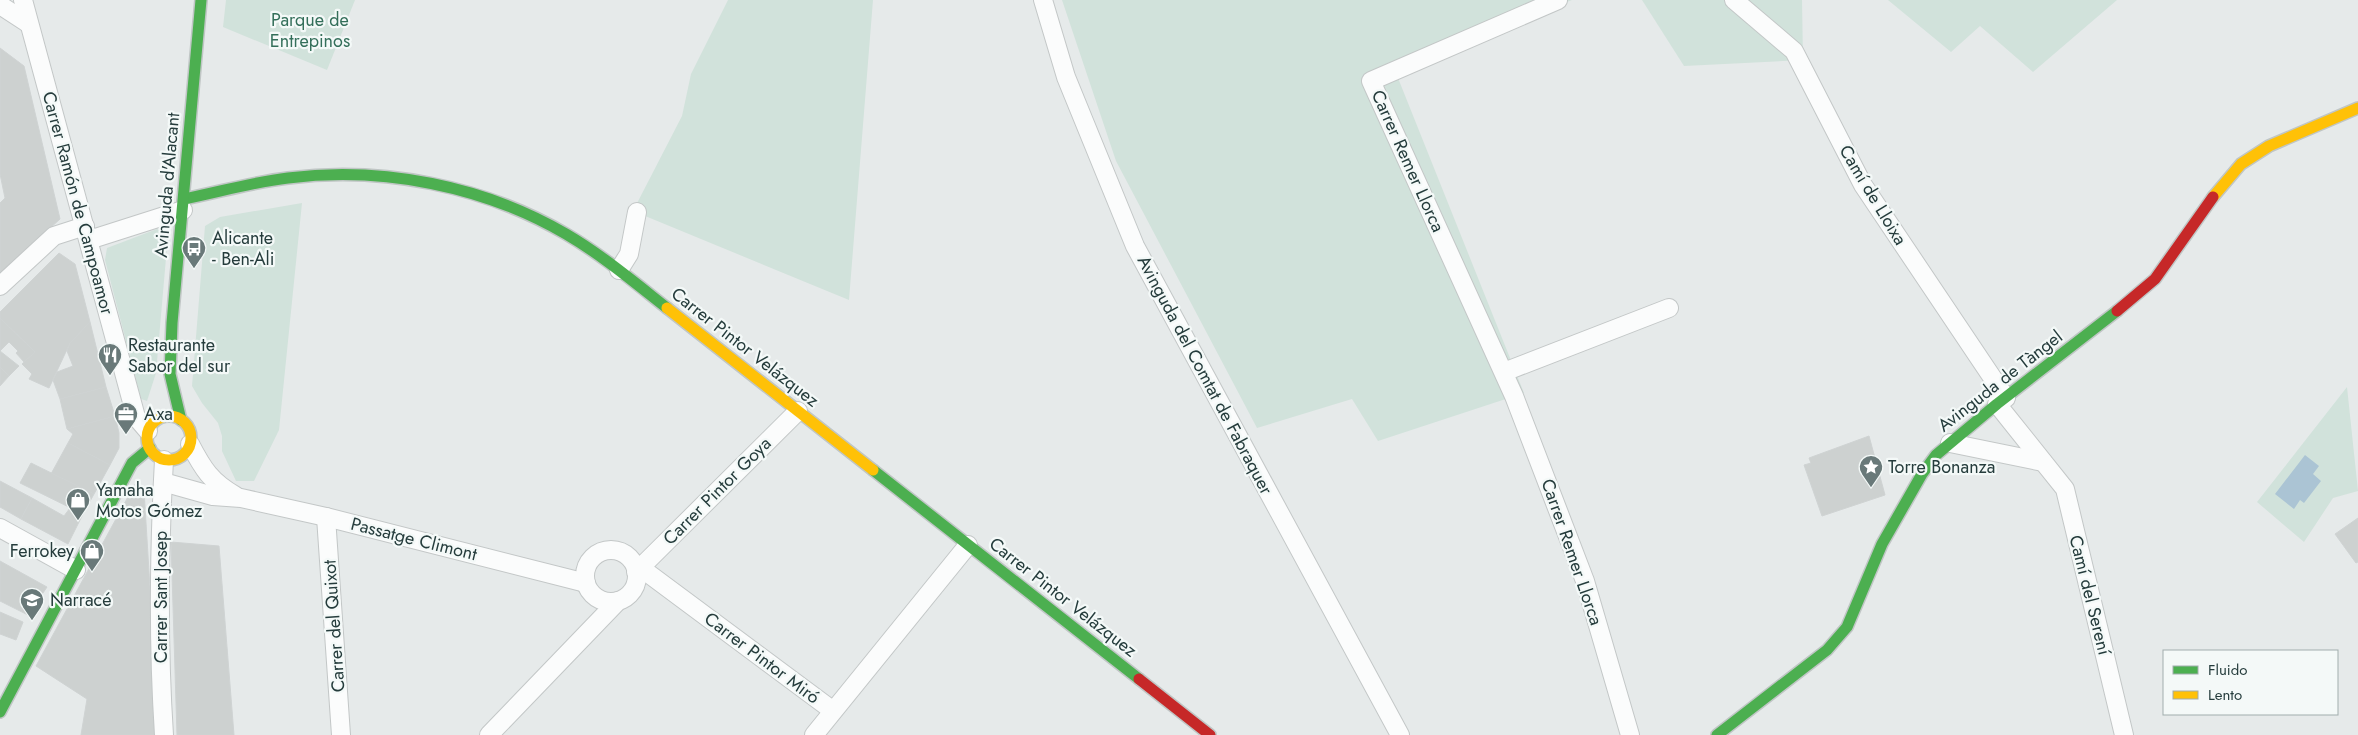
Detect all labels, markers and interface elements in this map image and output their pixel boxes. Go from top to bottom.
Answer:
park label: Parque de Entrepinos [270,7,350,54]
street label: Carrer Remer Llorca [1365,86,1451,236]
street label: Carrer Ramón de Campoamor [36,88,121,318]
street label: Avinguda d'Alacant [148,111,186,259]
street label: Camí de Lloixa [1833,140,1913,250]
place label: Alicante - Ben-Ali [212,225,274,272]
bus stop icon: Alicante - Ben-Ali [181,235,207,269]
street label: Avinguda del Comtat de Fabraquer [1131,251,1280,500]
street label: Carrer Pintor Velázquez [666,281,825,413]
street label: Avinguda de Tàngel [1932,324,2068,438]
place label: Restaurante Sabor del sur [128,332,231,379]
restaurant icon: Restaurante Sabor del sur [97,342,123,376]
office icon: Axa [113,401,139,435]
place label: Axa [144,401,173,427]
street label: Carrer Pintor Goya [657,431,777,551]
place icon: Torre Bonanza [1858,454,1884,488]
place label: Torre Bonanza [1888,454,1996,480]
street label: Carrer Remer Llorca [1535,475,1609,629]
place label: Yamaha Motos Gómez [96,477,203,524]
shop icon: Yamaha Motos Gómez [65,487,91,521]
street label: Passatge Climont [348,511,480,567]
street label: Carrer Sant Josep [148,531,174,663]
street label: Carrer Pintor Velázquez [984,531,1143,663]
street label: Camí del Serení [2063,532,2118,659]
place label: Ferrokey [10,538,74,564]
shop icon: Ferrokey [79,538,105,572]
street label: Carrer del Quixot [316,558,352,693]
school or university icon: Narracé [19,587,45,621]
place label: Narracé [50,587,112,613]
street label: Carrer Pintor Miró [699,606,825,710]
legend [2163,650,2338,715]
text: Fluido [2208,659,2247,681]
text: Lento [2208,684,2242,706]

